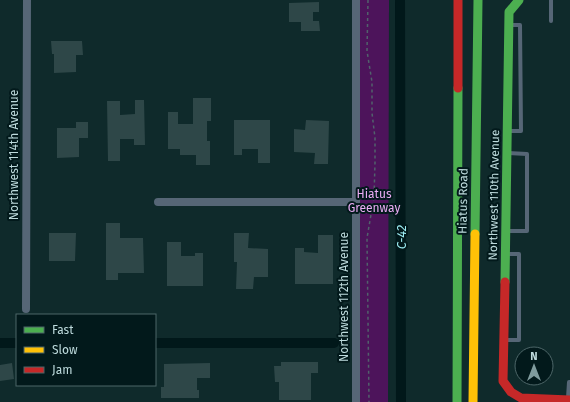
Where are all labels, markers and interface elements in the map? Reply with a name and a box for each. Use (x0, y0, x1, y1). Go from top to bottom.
street label: Northwest 114th Avenue (7, 90, 21, 220)
street label: Northwest 110th Avenue (486, 130, 502, 260)
street label: Hiatus Road (455, 168, 471, 234)
park label: Hiatus Greenway (348, 187, 400, 215)
water label: C-42 (394, 225, 409, 249)
street label: Northwest 112th Avenue (337, 232, 351, 362)
legend (16, 314, 156, 386)
text: Fast (52, 323, 74, 337)
text: Slow (52, 343, 78, 357)
north arrow (514, 346, 554, 386)
text: N (530, 350, 538, 363)
text: Jam (52, 363, 72, 377)

